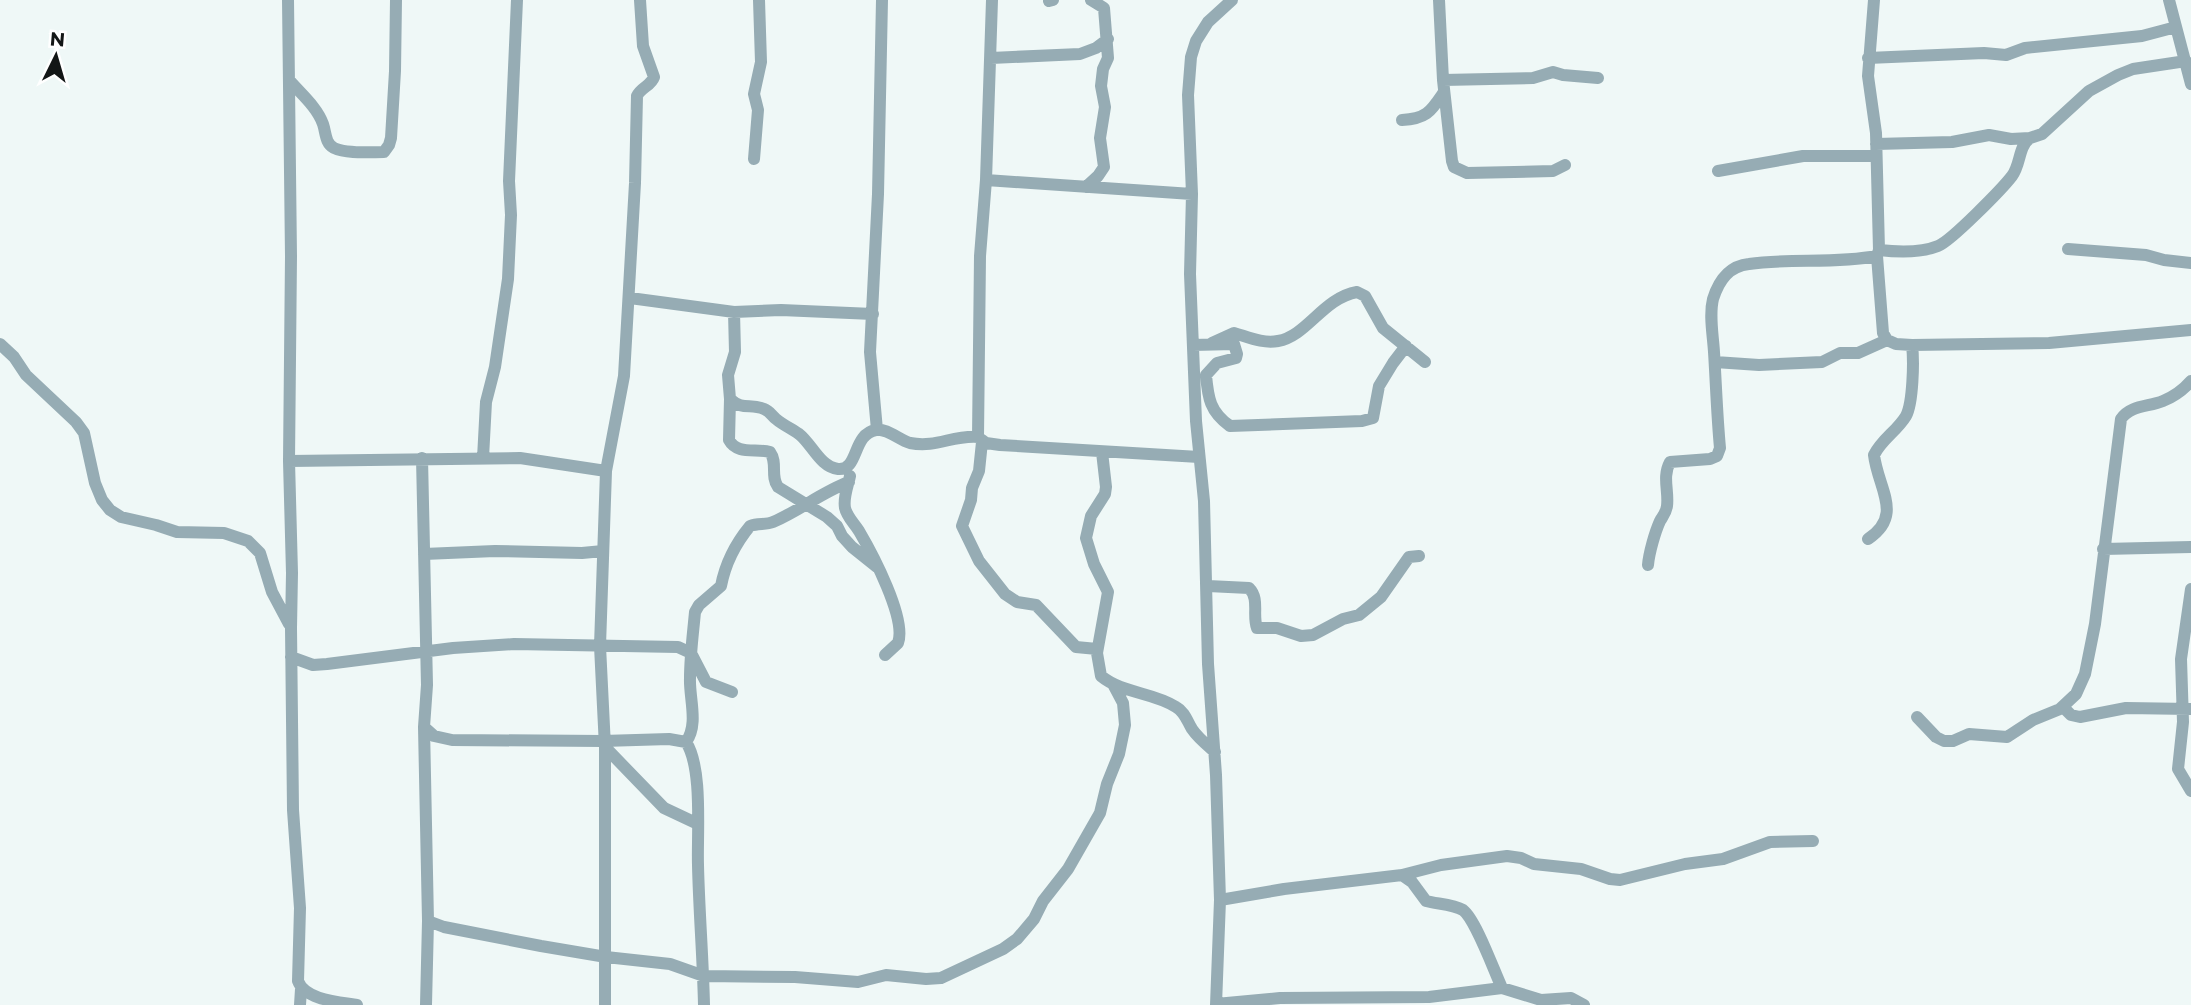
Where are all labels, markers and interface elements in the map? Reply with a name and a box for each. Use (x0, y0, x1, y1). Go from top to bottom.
north arrow (21, 21, 91, 91)
text: N (49, 27, 66, 52)

